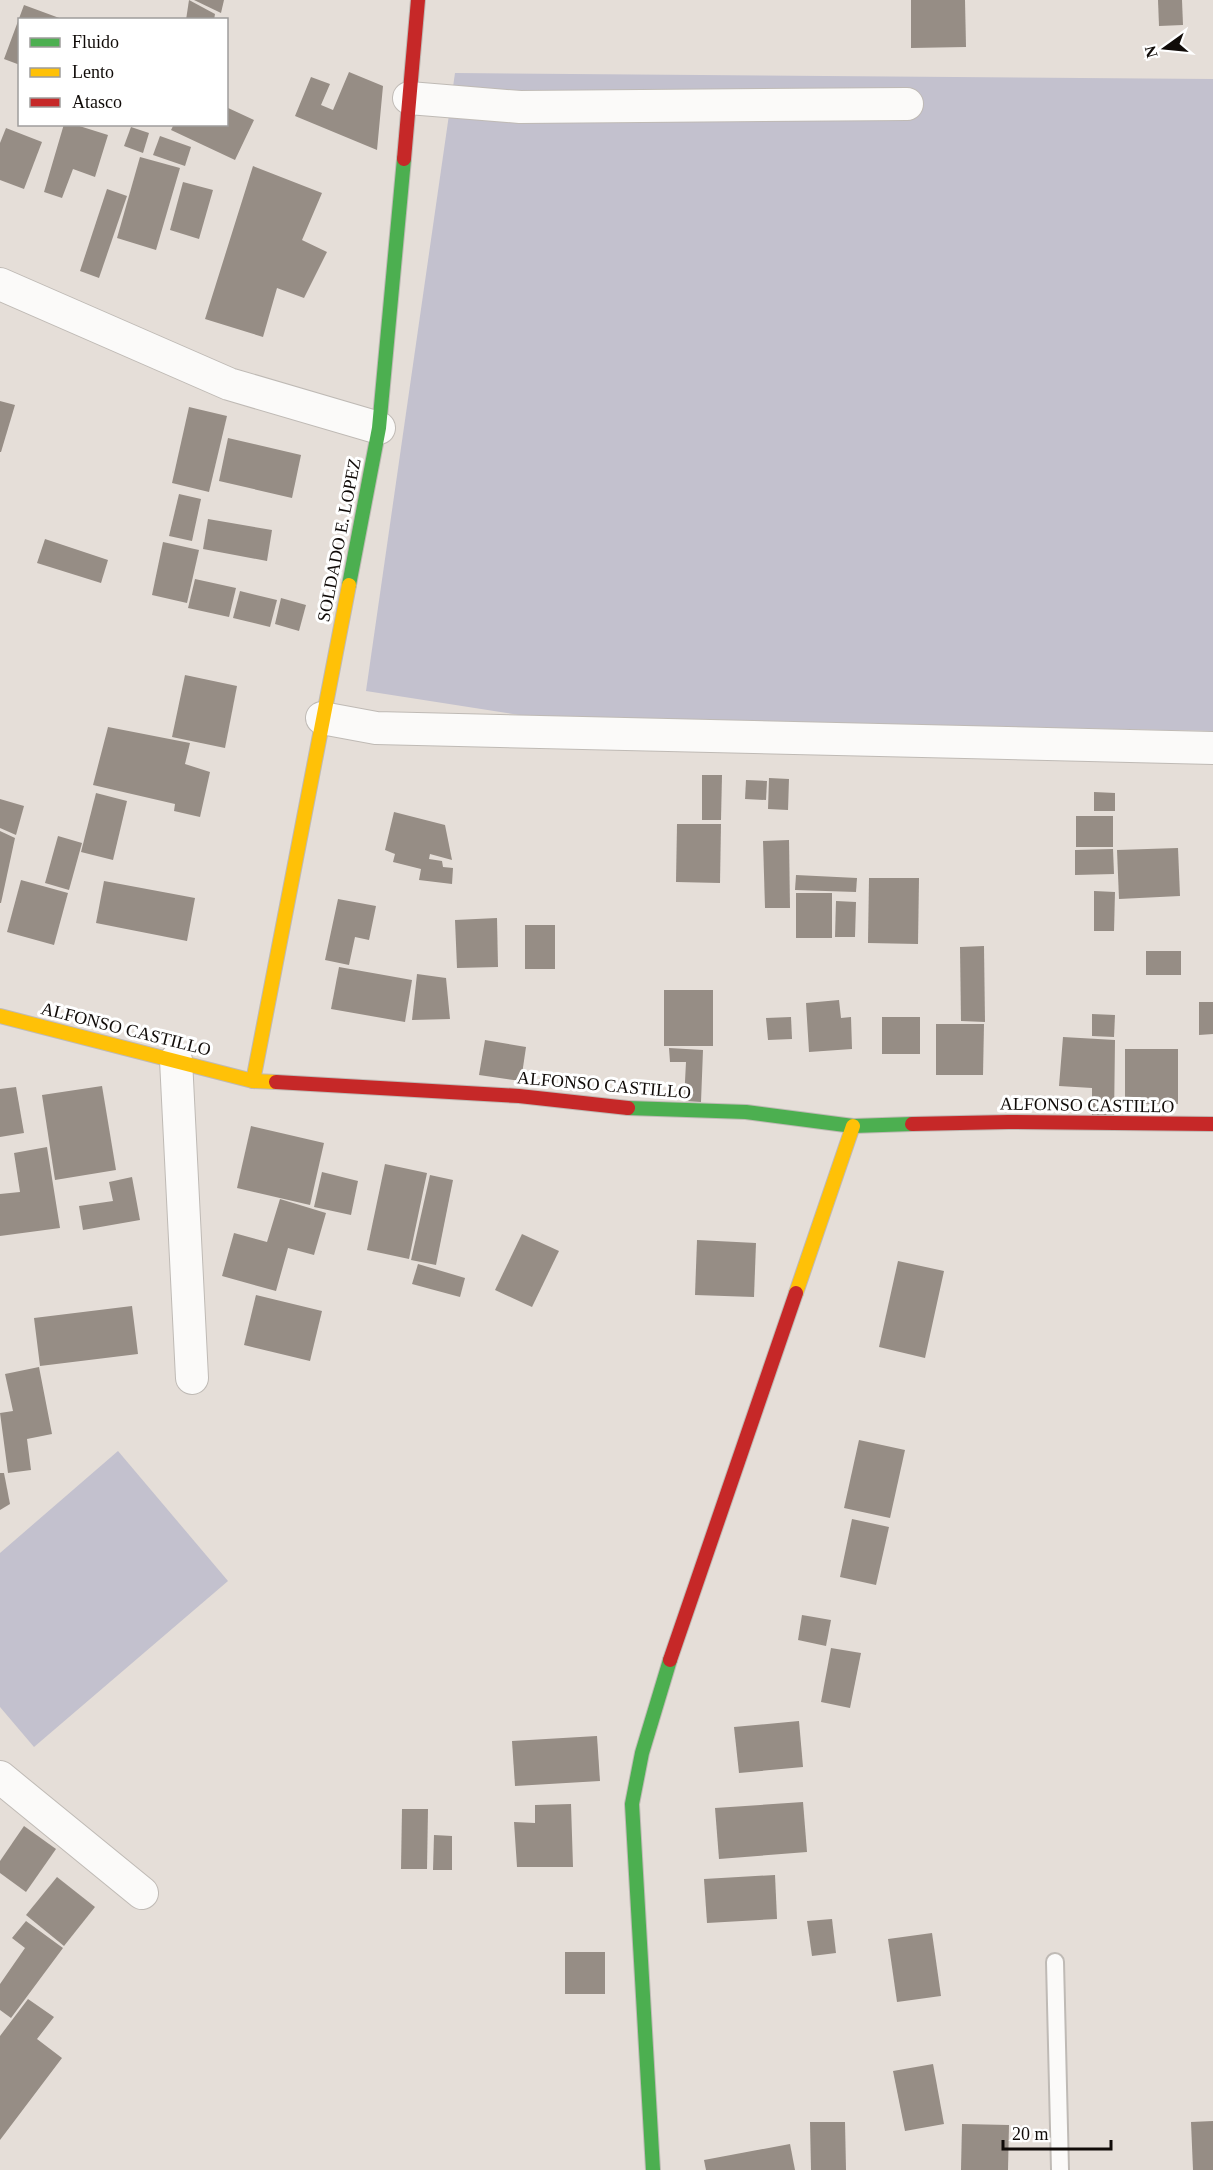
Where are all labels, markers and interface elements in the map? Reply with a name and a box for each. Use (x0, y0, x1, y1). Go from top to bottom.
legend (18, 18, 228, 126)
north arrow (1135, 18, 1195, 78)
text: Fluido (72, 32, 119, 52)
text: N (1141, 44, 1161, 60)
text: Lento (72, 62, 114, 82)
text: Atasco (72, 92, 122, 112)
street label: SOLDADO E. LOPEZ (313, 456, 365, 624)
street label: ALFONSO CASTILLO (39, 998, 213, 1060)
street label: ALFONSO CASTILLO (516, 1067, 692, 1103)
street label: ALFONSO CASTILLO (1000, 1093, 1174, 1117)
scale bar (1003, 2113, 1111, 2151)
text: 20 m (1012, 2124, 1049, 2144)

